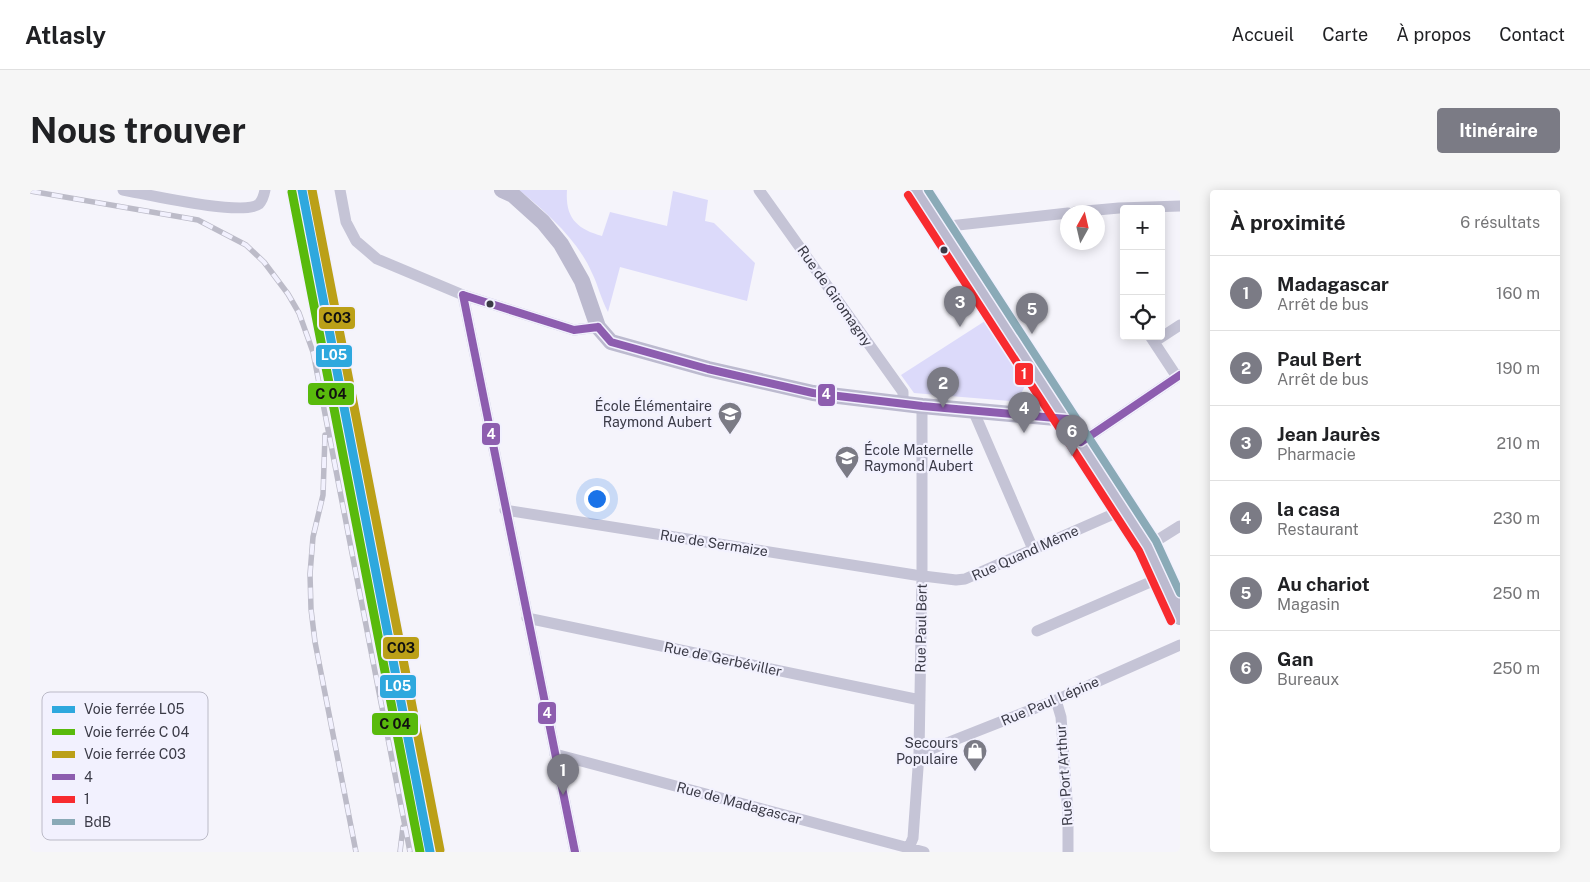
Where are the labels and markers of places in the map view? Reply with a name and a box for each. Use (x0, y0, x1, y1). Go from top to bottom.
unlabelled marker (939, 245, 949, 255)
pin: 3 (944, 286, 976, 327)
pin: 5 (1016, 293, 1048, 334)
unlabelled marker (485, 299, 495, 309)
pin: 2 (927, 367, 959, 408)
pin: 4 (1008, 392, 1040, 433)
place label: École Élémentaire Raymond Aubert (595, 397, 712, 430)
school or university icon: École Élémentaire Raymond Aubert (717, 401, 743, 435)
pin: 6 (1056, 415, 1088, 456)
place label: École Maternelle Raymond Aubert (864, 441, 974, 474)
school or university icon: École Maternelle Raymond Aubert (834, 445, 860, 479)
place label: Secours Populaire (896, 735, 958, 767)
shop icon: Secours Populaire (962, 738, 988, 772)
pin: 1 (547, 754, 579, 795)

